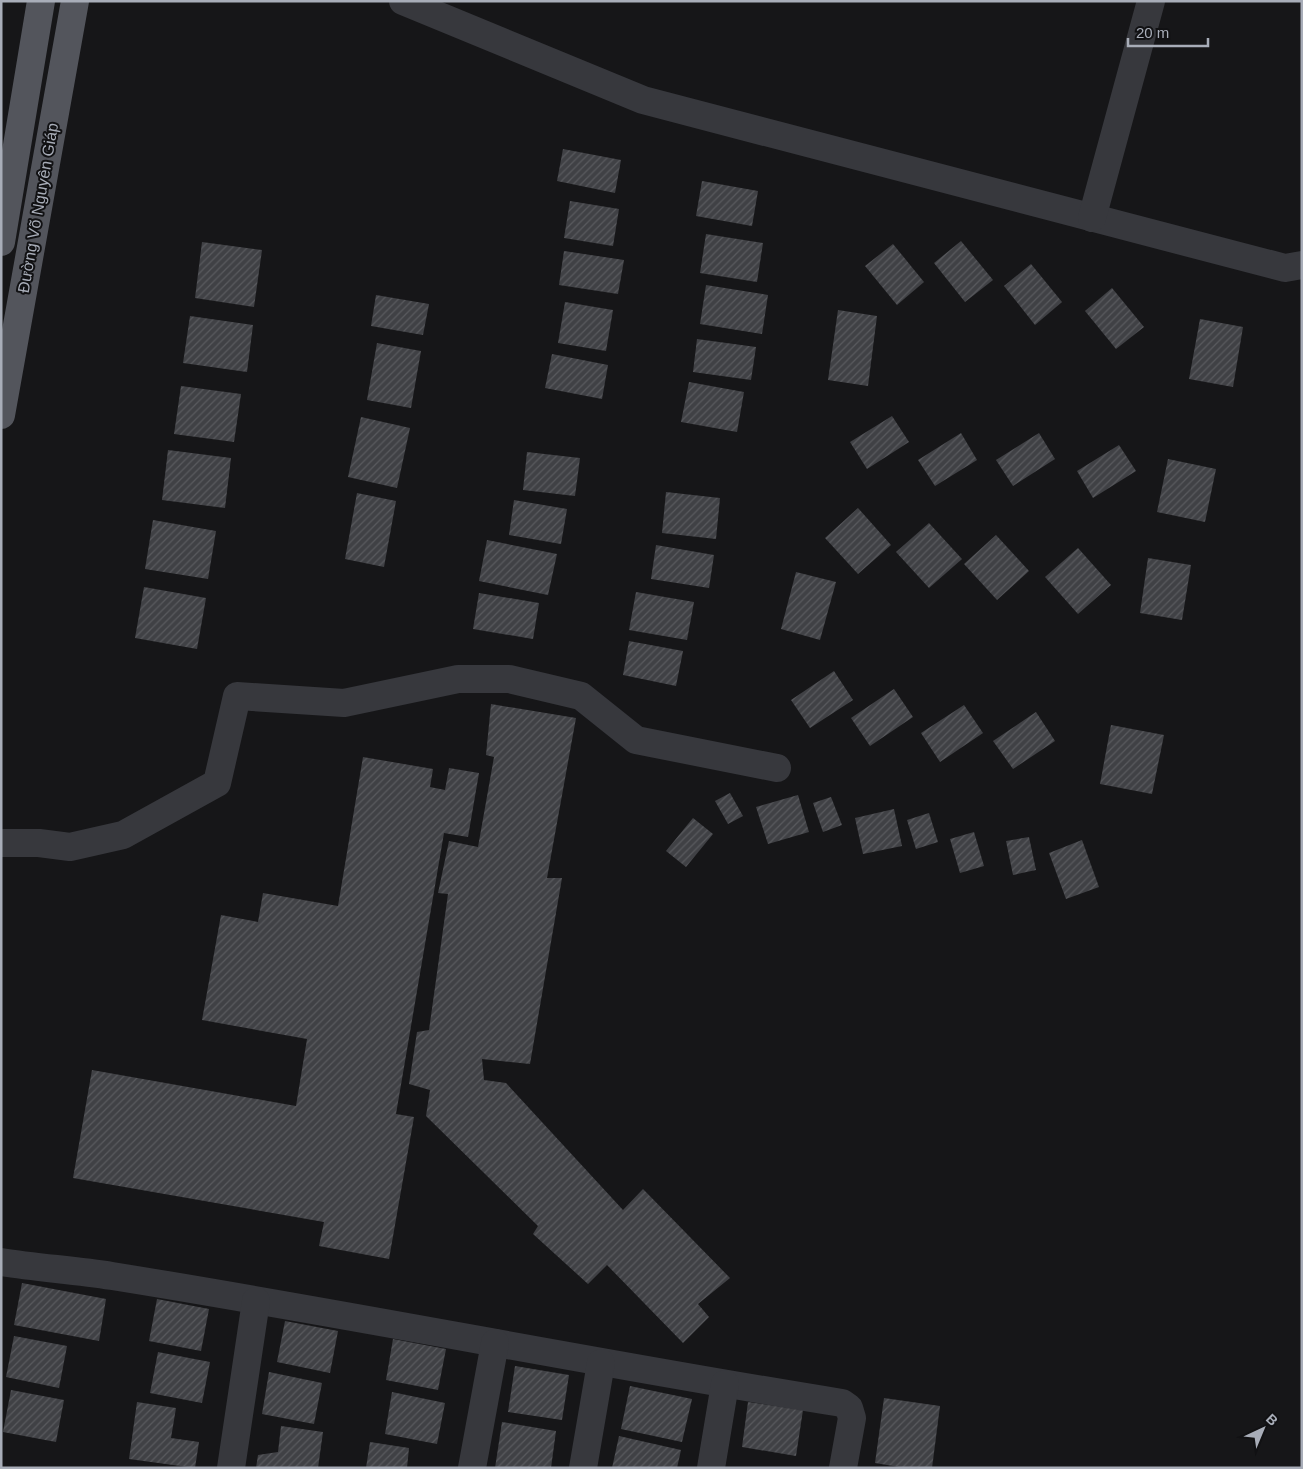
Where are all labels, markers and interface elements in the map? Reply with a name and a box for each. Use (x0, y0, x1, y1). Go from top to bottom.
scale bar (1128, 15, 1208, 47)
text: 20 m (1136, 24, 1169, 41)
street label: Đường Võ Nguyên Giáp (15, 122, 61, 294)
north arrow (1238, 1404, 1288, 1454)
text: B (1263, 1410, 1281, 1429)

